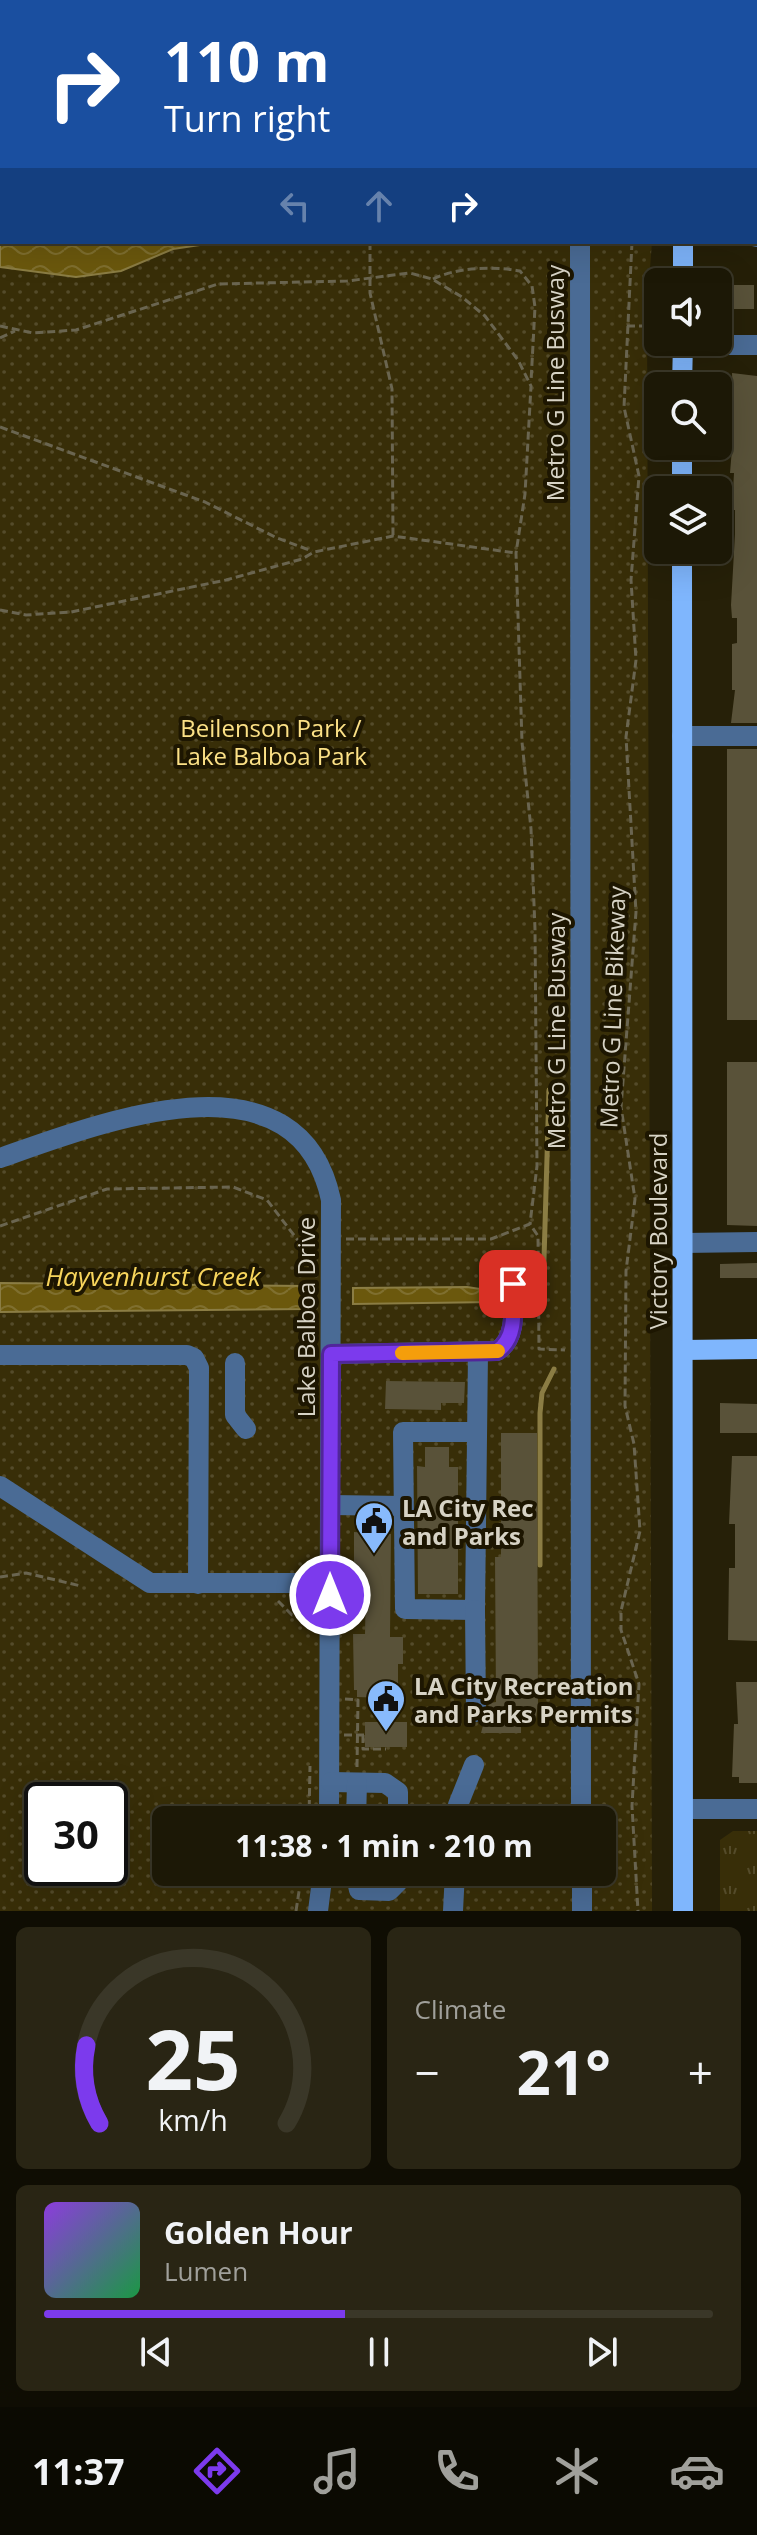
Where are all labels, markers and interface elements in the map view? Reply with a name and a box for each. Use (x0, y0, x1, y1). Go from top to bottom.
text: 110 m (164, 22, 330, 98)
icon: right (32, 32, 136, 136)
text: Turn right (164, 94, 330, 143)
icon: left (273, 184, 317, 228)
icon: ahead (357, 184, 401, 228)
icon: right (441, 184, 485, 228)
street label: Metro G Line Busway (538, 264, 571, 501)
map controls (644, 268, 732, 564)
button: sound (644, 268, 732, 356)
button: search (644, 372, 732, 460)
button: layers (644, 476, 732, 564)
park label: Beilenson Park / Lake Balboa Park (175, 711, 367, 772)
street label: Metro G Line Bikeway (591, 884, 633, 1129)
street label: Metro G Line Busway (539, 912, 572, 1149)
street label: Victory Boulevard (641, 1133, 674, 1329)
street label: Lake Balboa Drive (289, 1217, 322, 1417)
pin (479, 1250, 547, 1318)
water label: Hayvenhurst Creek (45, 1258, 262, 1294)
icon: arrive (491, 1262, 535, 1306)
place label: LA City Rec and Parks (402, 1491, 534, 1552)
public building icon: LA City Rec and Parks (353, 1500, 395, 1555)
position arrow (288, 1553, 372, 1637)
place label: LA City Recreation and Parks Permits (414, 1669, 634, 1730)
public building icon: LA City Recreation and Parks Permits (365, 1678, 407, 1733)
speed limit sign: 30 (24, 1782, 128, 1886)
text: 11:38 · 1 min · 210 m (235, 1825, 533, 1866)
text: Climate (415, 1991, 506, 2027)
text: 25 (146, 2001, 241, 2114)
text: 21° (517, 2031, 611, 2113)
text: − (415, 2042, 440, 2102)
text: + (688, 2042, 713, 2102)
text: km/h (159, 2100, 228, 2139)
text: Golden Hour (164, 2212, 353, 2253)
text: Lumen (164, 2253, 248, 2289)
icon: previous (134, 2330, 178, 2374)
icon: pause (357, 2330, 401, 2374)
icon: next (580, 2330, 624, 2374)
icon: directions (189, 2443, 245, 2499)
icon: music (309, 2443, 365, 2499)
icon: phone (429, 2443, 485, 2499)
icon: climate (549, 2443, 605, 2499)
icon: car (669, 2443, 725, 2499)
text: 11:37 (32, 2447, 125, 2496)

